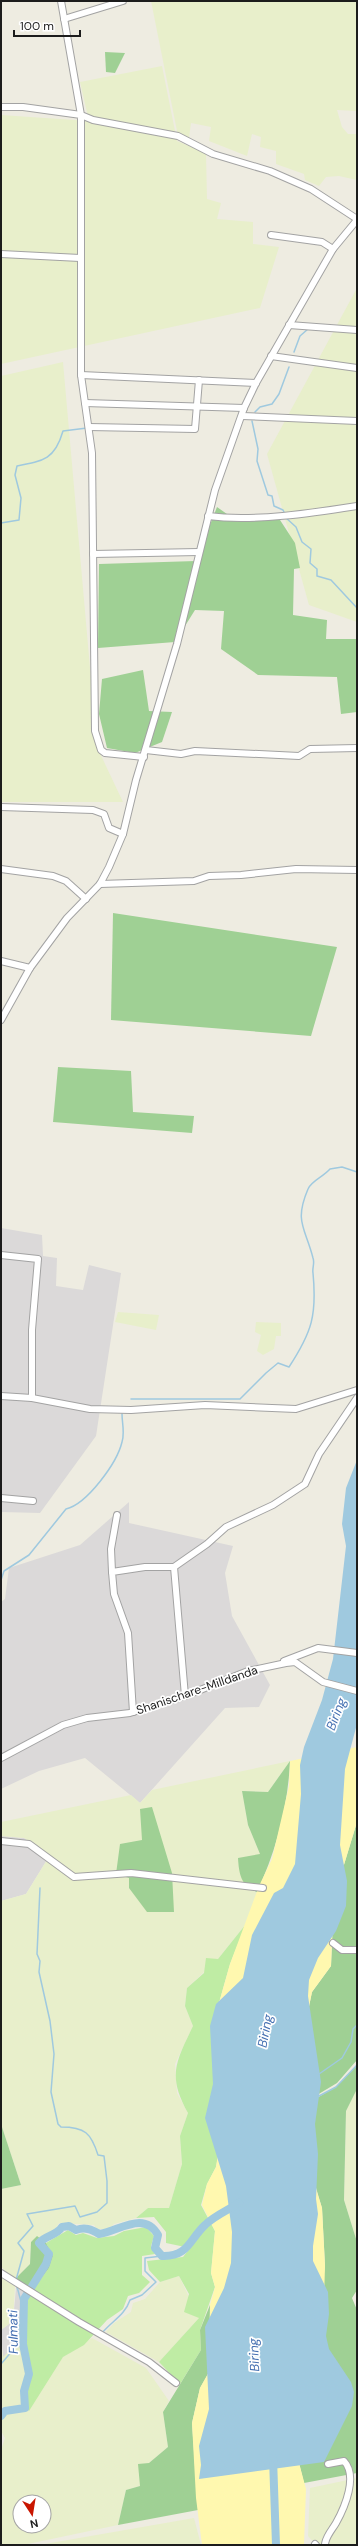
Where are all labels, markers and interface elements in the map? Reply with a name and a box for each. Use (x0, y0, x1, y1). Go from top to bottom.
scale bar (14, 12, 80, 38)
text: 100 m (20, 18, 54, 34)
street label: Shanischare-Milldanda (134, 1662, 260, 1718)
water label: Biring (322, 1695, 350, 1733)
water label: Biring (253, 2012, 277, 2049)
water label: Fulmati (4, 2309, 22, 2354)
water label: Biring (245, 2337, 263, 2372)
north arrow (12, 2494, 52, 2534)
text: N (29, 2516, 39, 2531)

